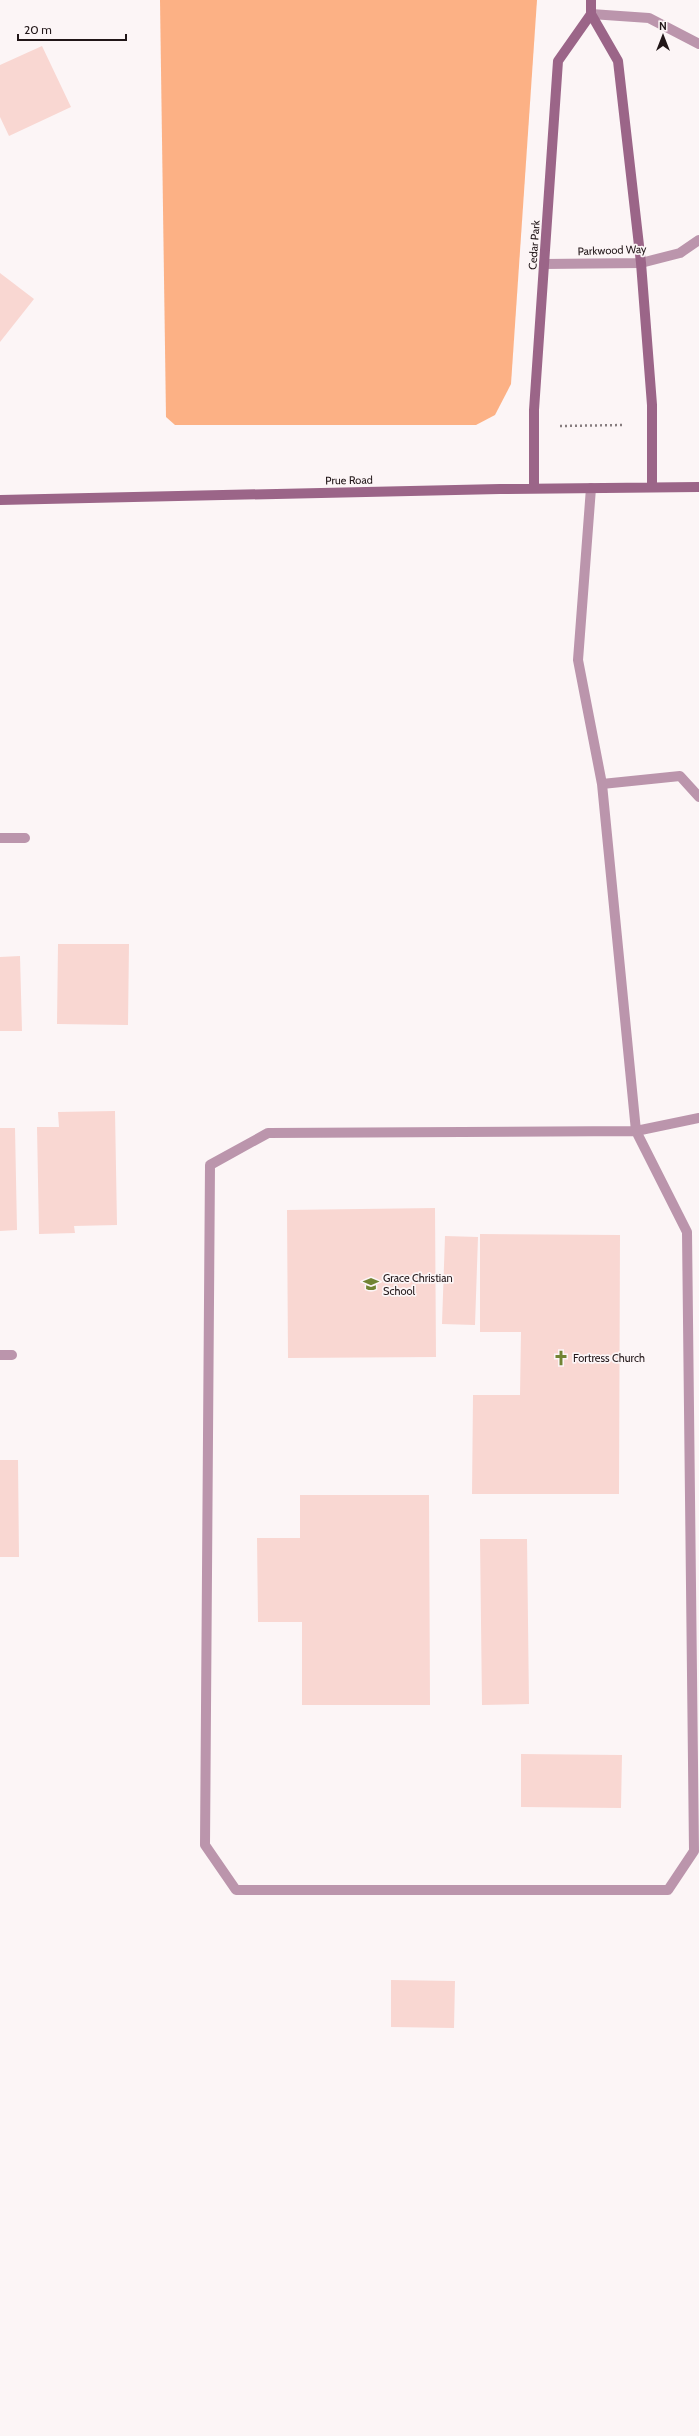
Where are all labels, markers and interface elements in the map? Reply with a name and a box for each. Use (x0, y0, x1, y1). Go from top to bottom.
scale bar (18, 16, 126, 42)
north arrow (643, 16, 683, 56)
text: N (659, 19, 667, 33)
text: 20 m (24, 22, 52, 37)
street label: Cedar Park (525, 220, 543, 270)
street label: Parkwood Way (577, 242, 647, 258)
street label: Prue Road (325, 473, 373, 487)
place label: Grace Christian School (383, 1271, 453, 1298)
school or university icon: Grace Christian School (362, 1275, 380, 1293)
church icon: Fortress Church (552, 1349, 570, 1367)
place label: Fortress Church (573, 1351, 645, 1365)

